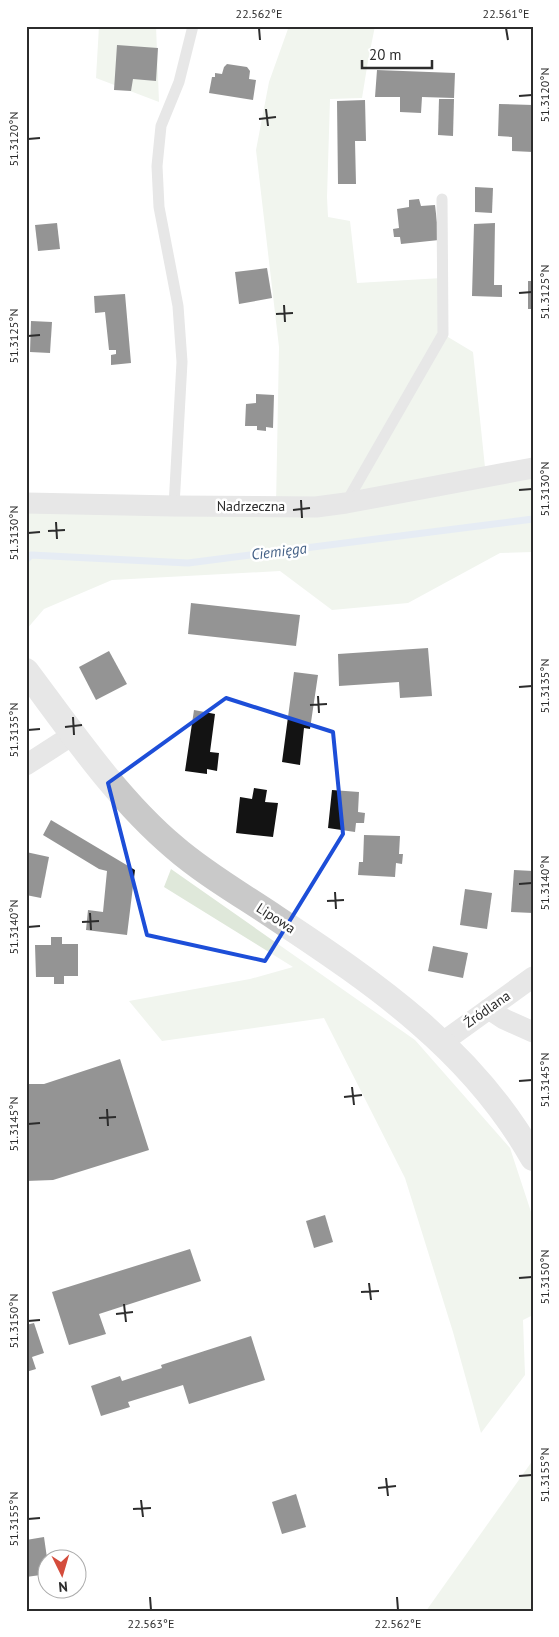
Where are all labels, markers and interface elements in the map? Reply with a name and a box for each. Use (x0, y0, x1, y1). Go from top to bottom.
text: 22.562°E (236, 6, 282, 21)
text: 22.561°E (483, 6, 529, 21)
scale bar (362, 38, 432, 70)
text: 20 m (369, 45, 402, 64)
text: 51.3120°N (537, 68, 552, 122)
text: 51.3120°N (6, 112, 21, 166)
text: 51.3125°N (537, 265, 552, 319)
text: 51.3125°N (6, 309, 21, 363)
text: 51.3130°N (537, 462, 552, 516)
street label: Nadrzeczna (217, 497, 285, 515)
text: 51.3130°N (6, 506, 21, 560)
water label: Ciemięga (250, 538, 309, 564)
text: 51.3135°N (537, 659, 552, 713)
text: 51.3135°N (6, 703, 21, 757)
text: 51.3140°N (537, 856, 552, 910)
street label: Lipowa (253, 899, 299, 937)
text: 51.3140°N (6, 900, 21, 954)
street label: Źródlana (460, 986, 514, 1032)
text: 51.3145°N (537, 1053, 552, 1107)
text: 51.3145°N (6, 1097, 21, 1151)
text: 51.3150°N (537, 1250, 552, 1304)
text: 51.3150°N (6, 1294, 21, 1348)
text: 51.3155°N (537, 1448, 552, 1502)
text: 51.3155°N (6, 1492, 21, 1546)
north arrow (38, 1550, 88, 1600)
text: N (58, 1578, 69, 1596)
text: 22.563°E (128, 1616, 174, 1631)
text: 22.562°E (375, 1616, 421, 1631)

